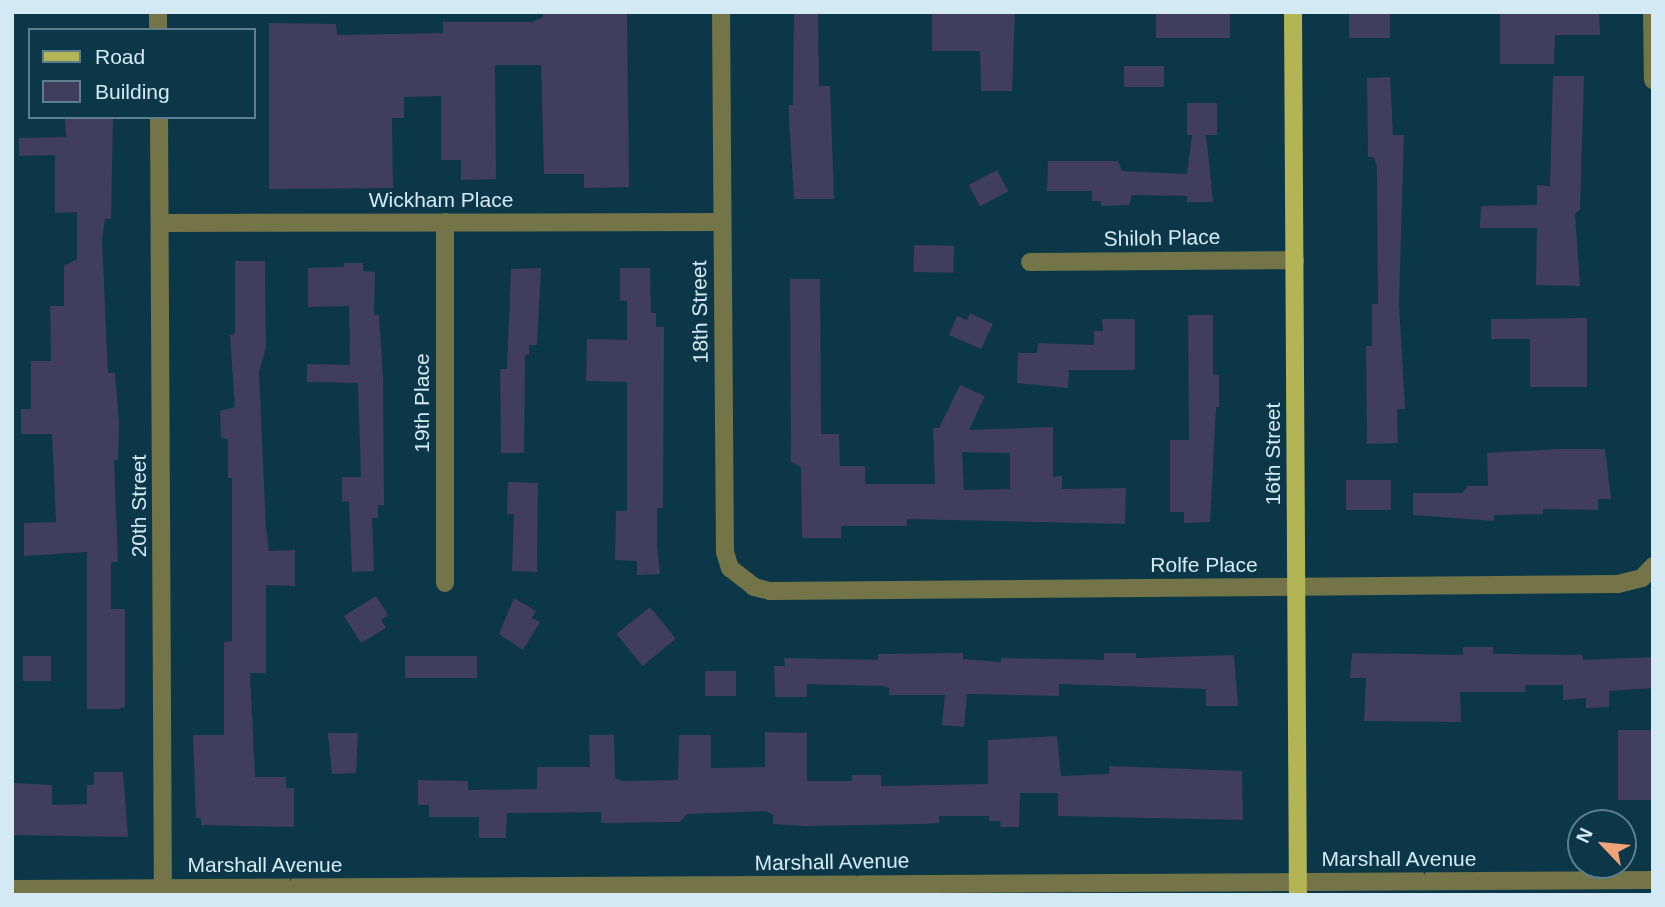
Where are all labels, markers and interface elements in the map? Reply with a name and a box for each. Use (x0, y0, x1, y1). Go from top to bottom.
legend (28, 28, 256, 119)
text: Road (95, 45, 145, 68)
text: Building (95, 80, 170, 103)
street label: Wickham Place (369, 187, 513, 213)
street label: Shiloh Place (1103, 224, 1221, 252)
street label: 18th Street (687, 260, 713, 364)
street label: 19th Place (409, 353, 435, 453)
street label: 16th Street (1260, 403, 1286, 505)
street label: 20th Street (126, 455, 152, 557)
street label: Rolfe Place (1150, 552, 1258, 578)
north arrow (1567, 809, 1637, 879)
text: N (1572, 825, 1597, 846)
street label: Marshall Avenue (1321, 846, 1477, 872)
street label: Marshall Avenue (754, 848, 910, 876)
street label: Marshall Avenue (187, 852, 343, 878)

